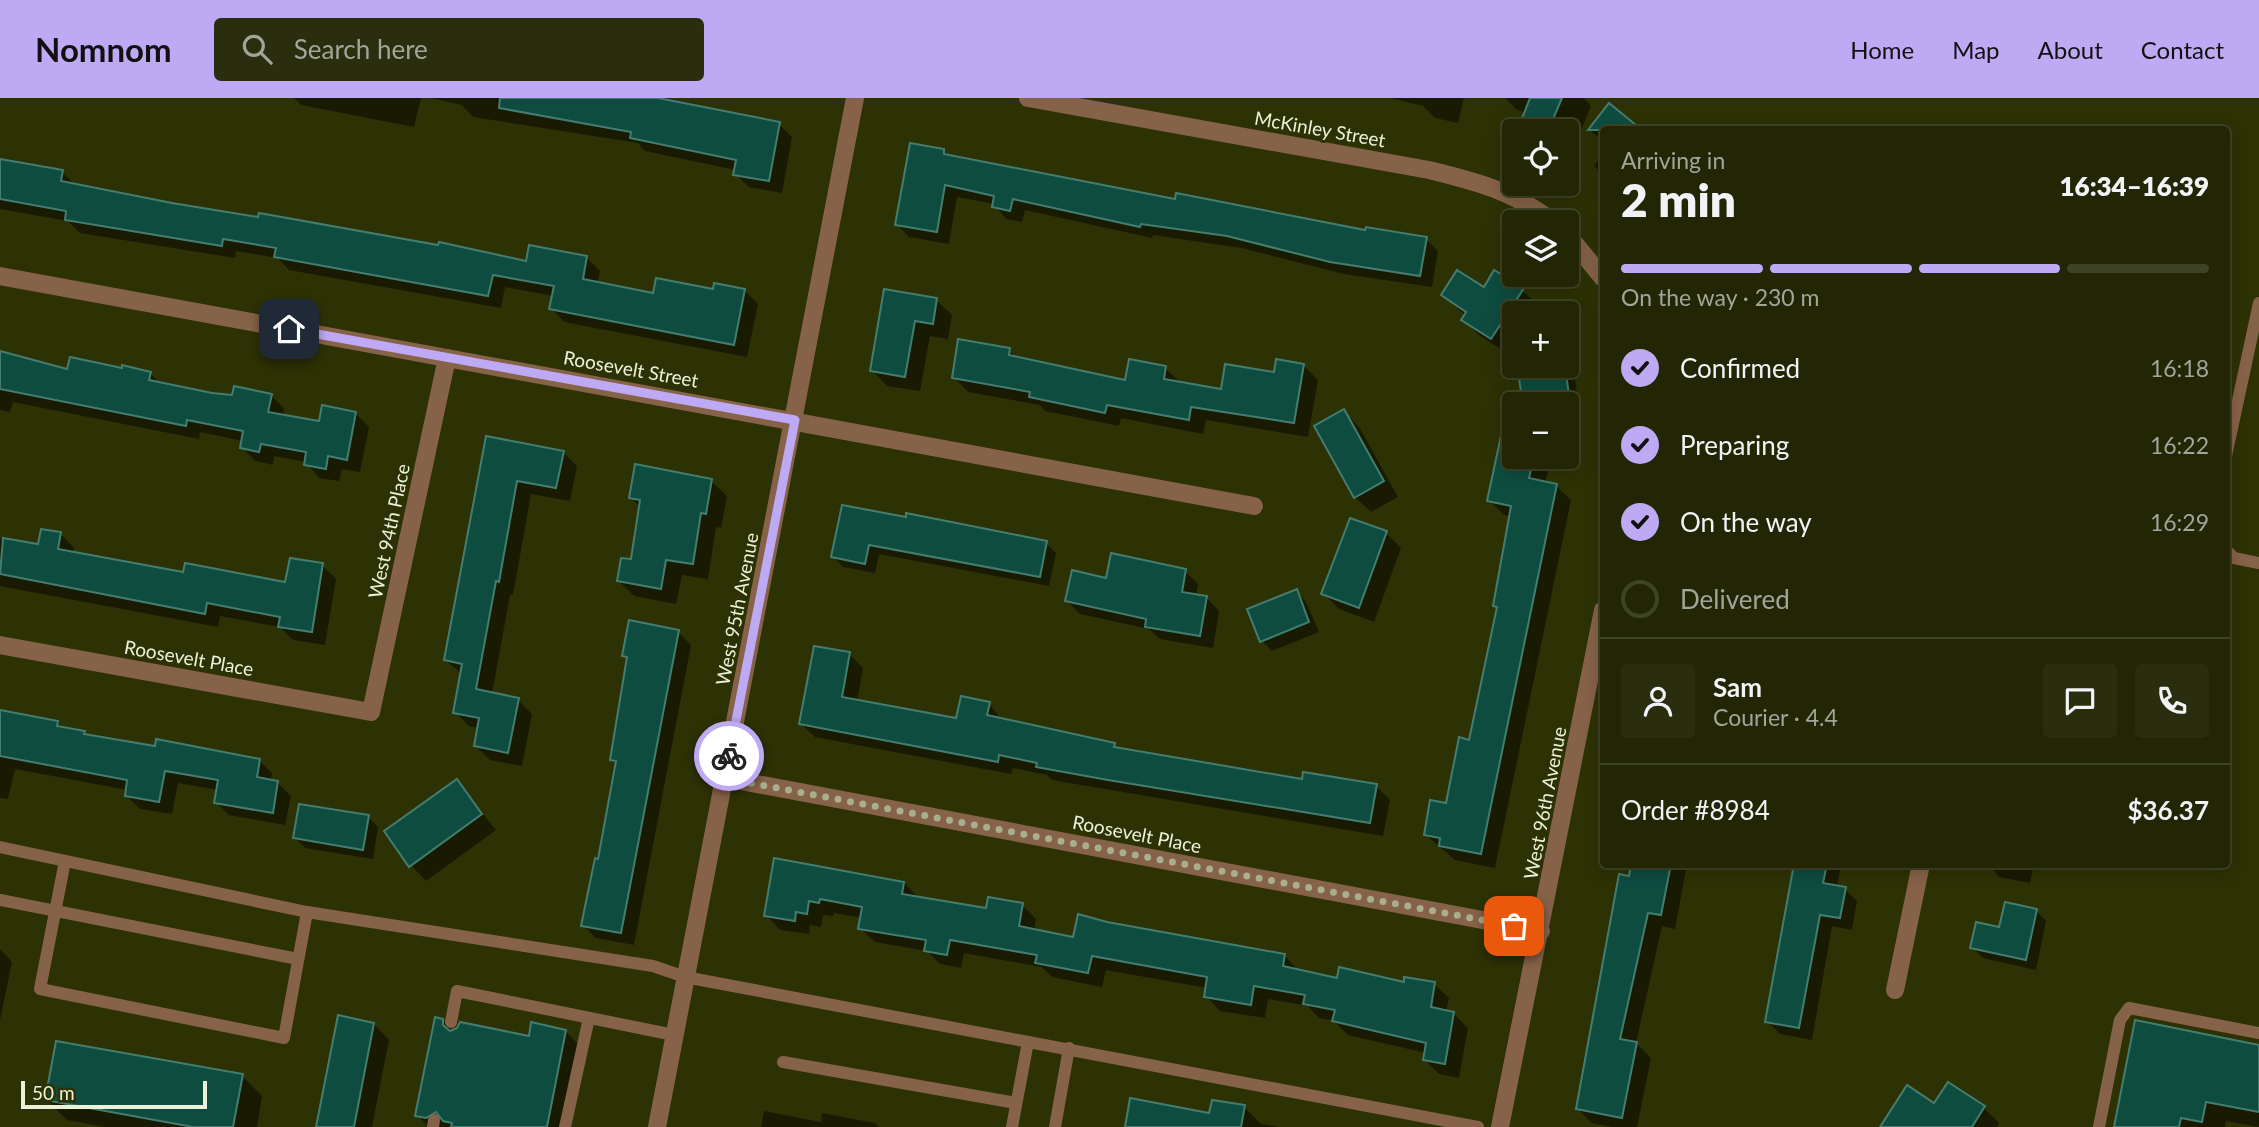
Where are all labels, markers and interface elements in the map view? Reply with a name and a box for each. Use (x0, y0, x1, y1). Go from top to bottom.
search box (214, 18, 704, 81)
text: Nomnom (35, 29, 172, 69)
icon: search (238, 30, 276, 68)
text: Search here (294, 33, 428, 65)
text: Home (1850, 35, 1914, 64)
text: Map (1952, 35, 2000, 64)
text: About (2038, 35, 2103, 64)
text: Contact (2141, 35, 2224, 64)
street label: McKinley Street (1253, 106, 1388, 151)
map controls (1502, 119, 1579, 469)
button: locate (1502, 119, 1579, 196)
text: Arriving in (1621, 146, 1725, 174)
text: 16:34–16:39 (2059, 170, 2209, 202)
text: 2 min (1621, 172, 1736, 227)
button: layers (1502, 210, 1579, 287)
text: On the way · 230 m (1621, 283, 1820, 311)
pin (259, 299, 319, 359)
button: + (1502, 301, 1579, 378)
icon: home (270, 310, 308, 348)
street label: Roosevelt Street (562, 345, 701, 392)
icon: check (1621, 349, 1659, 387)
text: Confirmed (1680, 352, 1800, 384)
text: 16:18 (2150, 354, 2209, 382)
button: − (1502, 392, 1579, 469)
icon: check (1621, 426, 1659, 464)
text: Preparing (1680, 429, 1789, 461)
text: 16:22 (2150, 431, 2209, 459)
street label: West 94th Place (363, 461, 414, 600)
icon: check (1621, 503, 1659, 541)
text: On the way (1680, 506, 1812, 538)
text: 16:29 (2150, 508, 2209, 536)
street label: West 95th Avenue (710, 531, 763, 687)
text: Delivered (1680, 583, 1790, 615)
street label: Roosevelt Place (123, 635, 256, 680)
button: person (1621, 664, 1695, 738)
button: chat (2043, 664, 2117, 738)
button: phone (2135, 664, 2209, 738)
text: Sam (1713, 671, 1762, 703)
text: Courier · 4.4 (1713, 703, 1838, 731)
courier (694, 721, 764, 791)
street label: West 96th Avenue (1518, 725, 1571, 881)
icon: bike (710, 737, 748, 775)
text: Order #8984 (1621, 794, 1770, 826)
text: $36.37 (2127, 794, 2209, 826)
street label: Roosevelt Place (1071, 810, 1204, 857)
pin (1484, 896, 1544, 956)
icon: bag (1495, 907, 1533, 945)
scale bar (21, 1078, 206, 1110)
text: 50 m (32, 1081, 75, 1104)

